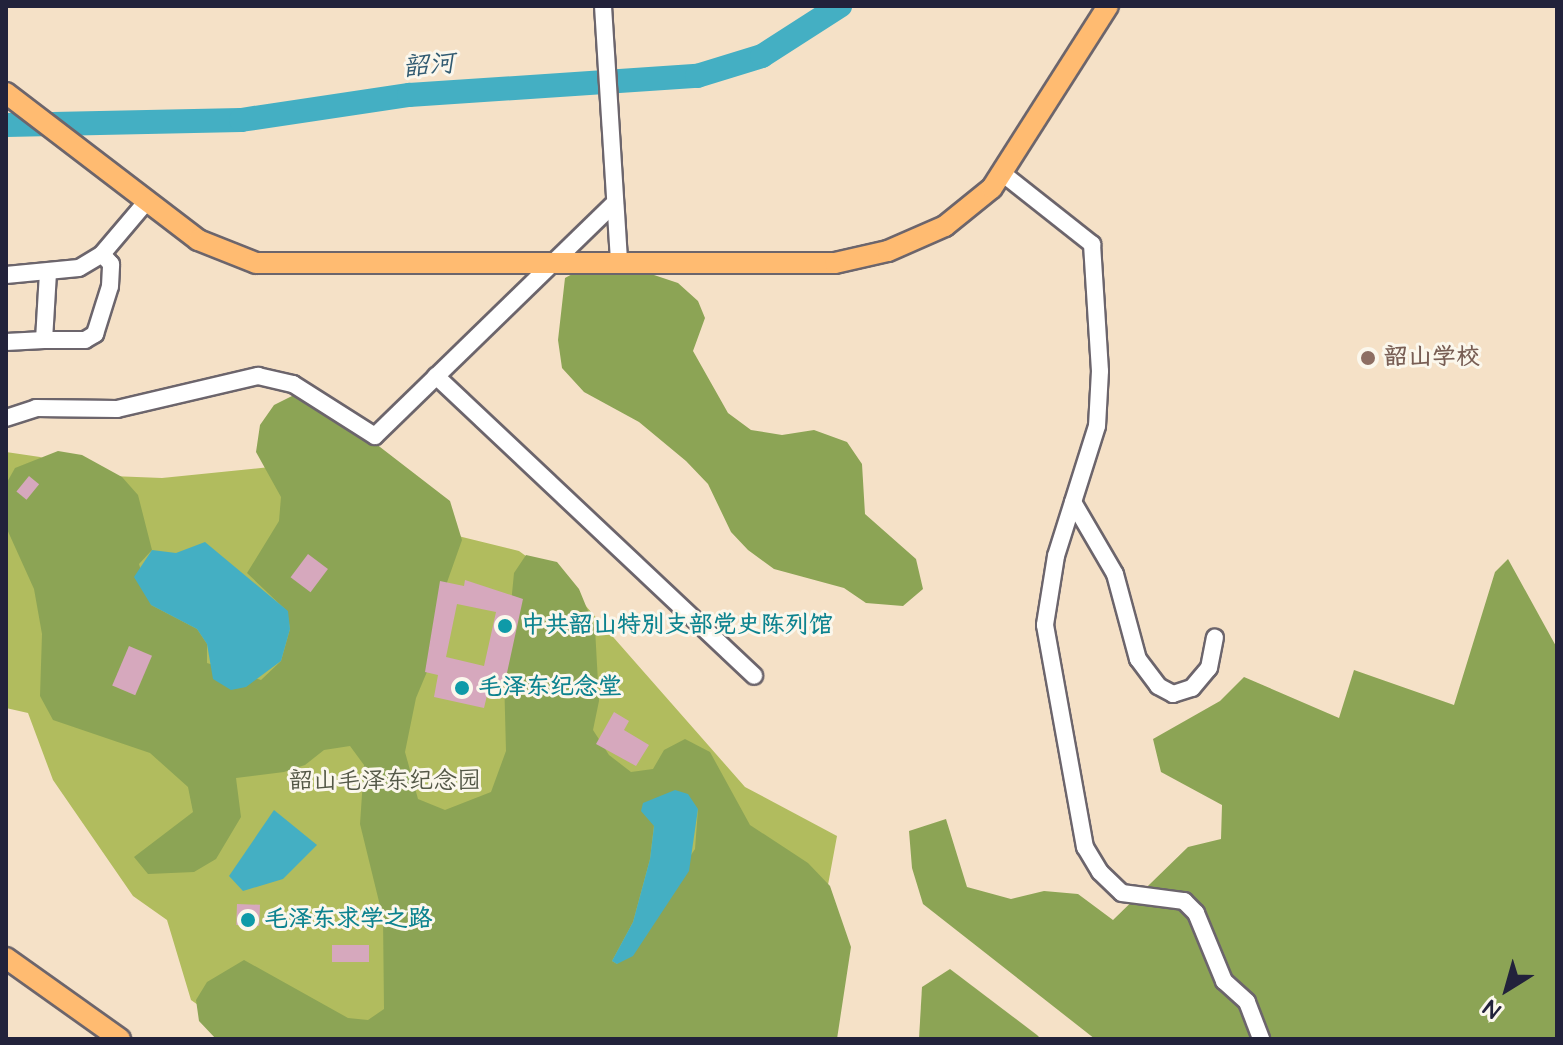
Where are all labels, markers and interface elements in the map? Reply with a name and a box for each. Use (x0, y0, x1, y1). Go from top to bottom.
water label: 韶河 (402, 48, 456, 84)
place label: 韶山学校 (1384, 344, 1480, 372)
marker: 韶山学校 (1359, 349, 1377, 367)
place label: 中共韶山特别支部党史陈列馆 (521, 612, 833, 640)
marker: 中共韶山特别支部党史陈列馆 (496, 617, 514, 635)
place label: 毛泽东纪念堂 (478, 674, 622, 702)
marker: 毛泽东纪念堂 (453, 679, 471, 697)
park label: 韶山毛泽东纪念园 (289, 768, 481, 796)
place label: 毛泽东求学之路 (264, 906, 432, 934)
marker: 毛泽东求学之路 (239, 911, 257, 929)
north arrow (1467, 949, 1547, 1029)
text: N (1477, 992, 1507, 1025)

